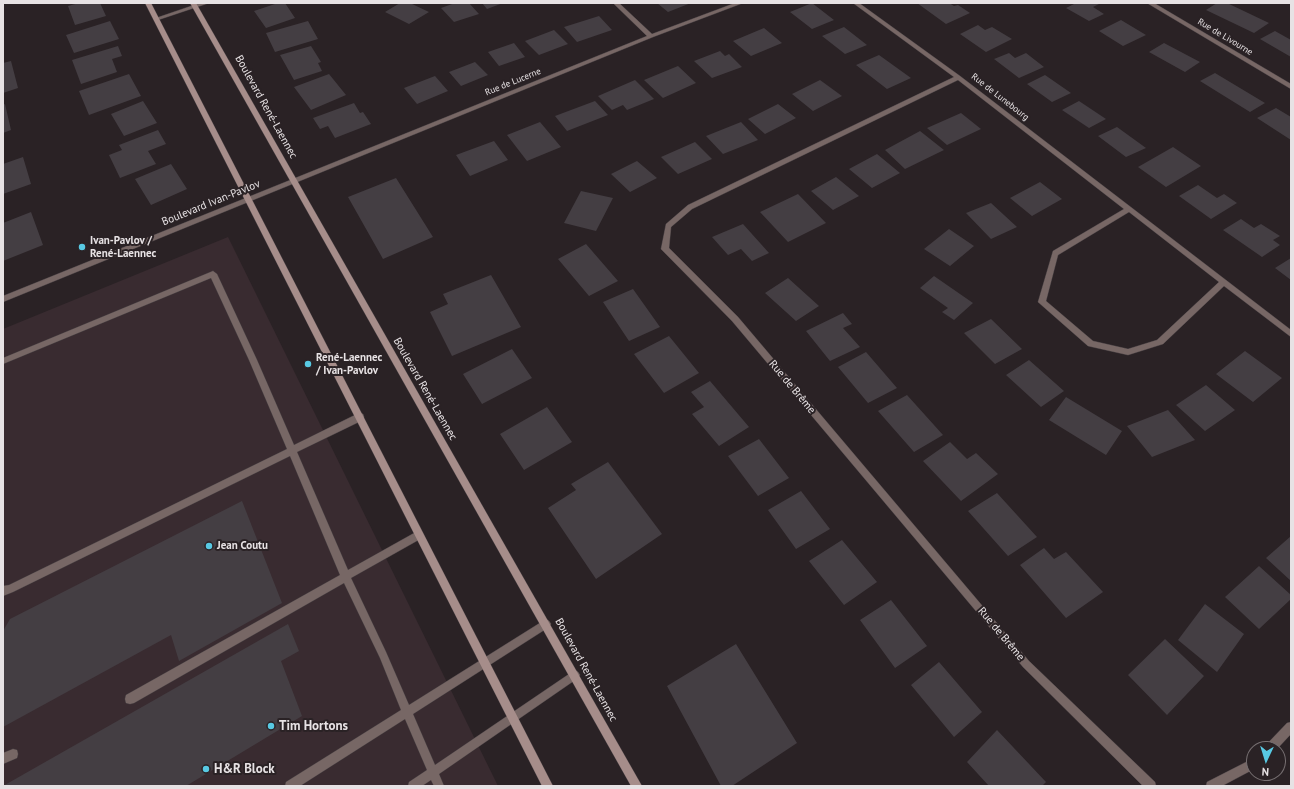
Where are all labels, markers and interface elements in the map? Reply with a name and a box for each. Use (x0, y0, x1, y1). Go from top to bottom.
street label: Rue de Livourne (1195, 16, 1255, 58)
street label: Boulevard René-Laennec (232, 53, 300, 161)
street label: Rue de Lucerne (484, 66, 542, 98)
street label: Rue de Lunebourg (969, 71, 1031, 123)
street label: Boulevard Ivan-Pavlov (160, 177, 262, 229)
place label: Ivan-Pavlov / René-Laennec (90, 234, 156, 260)
marker: Ivan-Pavlov / René-Laennec (77, 242, 87, 252)
street label: Boulevard René-Laennec (390, 335, 460, 443)
place label: René-Laennec / Ivan-Pavlov (316, 351, 382, 377)
street label: Rue de Brême (766, 358, 818, 416)
marker: René-Laennec / Ivan-Pavlov (303, 359, 313, 369)
place label: Jean Coutu (217, 539, 268, 553)
marker: Jean Coutu (204, 541, 214, 551)
street label: Rue de Brême (975, 605, 1027, 663)
street label: Boulevard René-Laennec (552, 616, 620, 724)
place label: Tim Hortons (279, 718, 348, 734)
marker: Tim Hortons (266, 721, 276, 731)
north arrow (1246, 741, 1286, 781)
place label: H&R Block (214, 761, 275, 777)
marker: H&R Block (201, 764, 211, 774)
text: N (1261, 765, 1269, 779)

